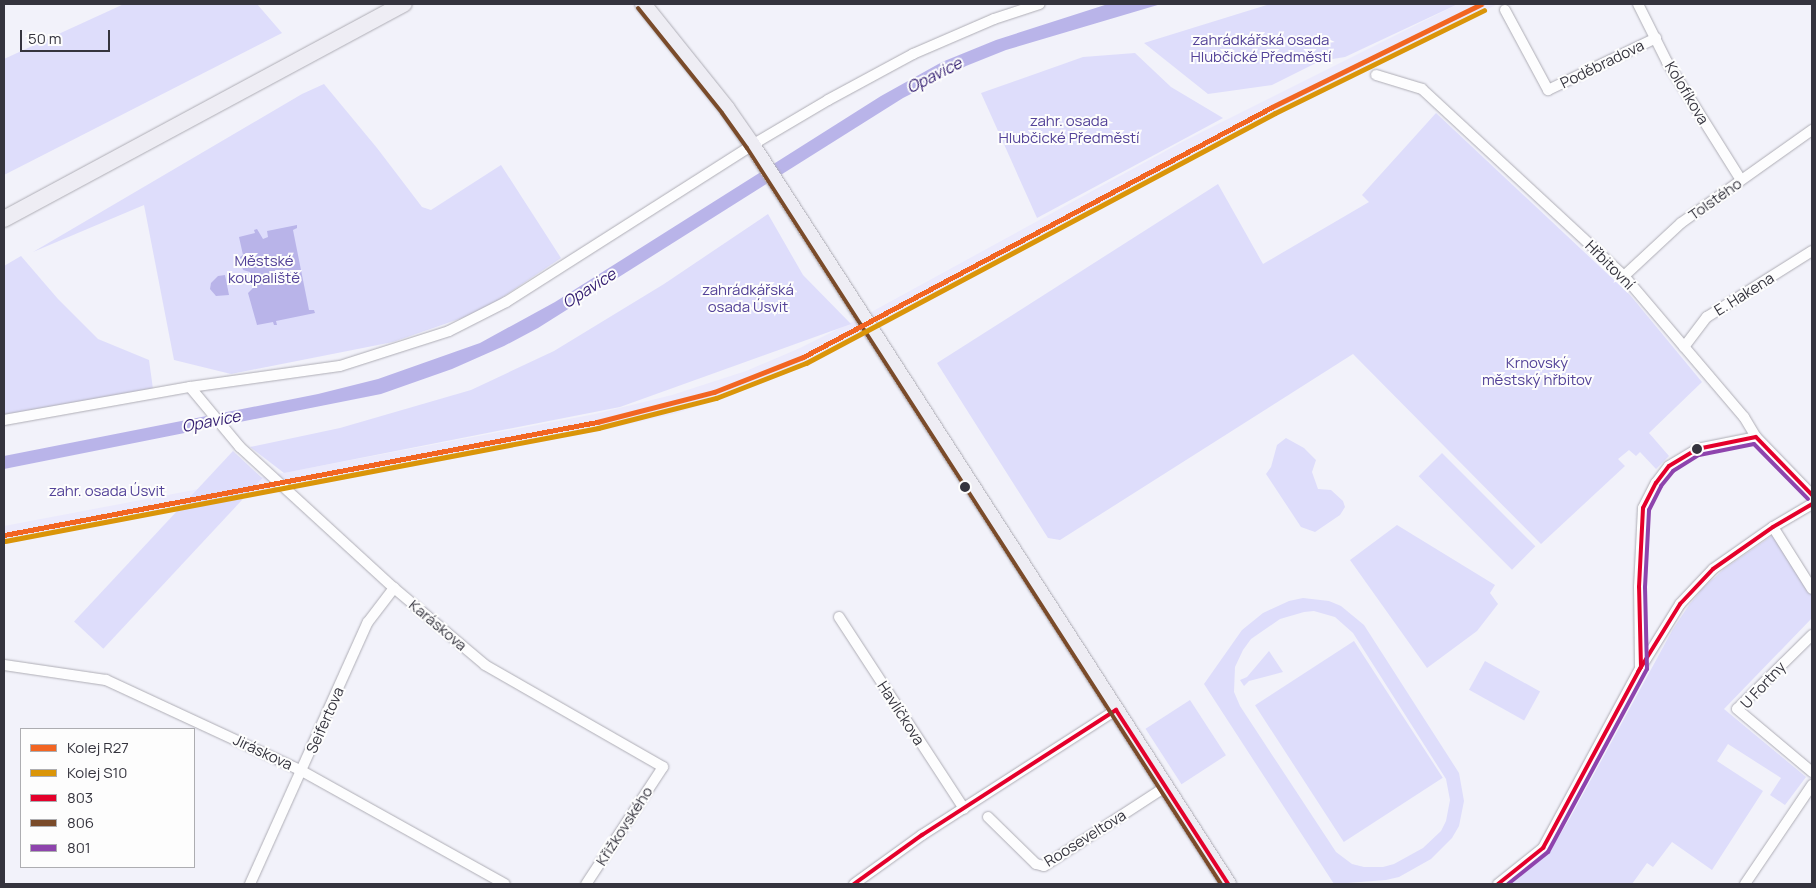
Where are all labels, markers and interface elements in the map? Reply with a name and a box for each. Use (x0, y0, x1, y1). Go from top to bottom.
scale bar (22, 20, 112, 52)
text: 50 m (28, 28, 62, 49)
park label: zahrádkářská osada Hlubčické Předměstí (1190, 30, 1332, 65)
street label: Poděbradova (1557, 36, 1647, 92)
water label: Opavice (903, 53, 965, 97)
street label: Kolofíkova (1661, 58, 1713, 128)
park label: zahr. osada Hlubčické Předměstí (998, 111, 1140, 146)
street label: Tolstého (1685, 174, 1745, 224)
street label: Hřbitovní (1582, 237, 1638, 293)
park label: Městské koupaliště (228, 251, 300, 286)
water label: Opavice (559, 264, 619, 312)
street label: E. Hakena (1711, 269, 1777, 319)
park label: zahrádkářská osada Úsvit (702, 280, 794, 315)
park label: Krnovský městský hřbitov (1482, 353, 1592, 388)
water label: Opavice (180, 406, 242, 436)
unlabelled marker (1692, 444, 1702, 454)
park label: zahr. osada Úsvit (49, 482, 165, 500)
unlabelled marker (960, 482, 970, 492)
street label: Karáskova (405, 596, 471, 654)
street label: U Fortny (1737, 658, 1789, 712)
street label: Havlíčkova (874, 678, 928, 748)
street label: Seifertova (302, 684, 348, 756)
legend (20, 728, 195, 868)
street label: Jiráskova (231, 731, 295, 773)
text: Kolej R27 (67, 737, 129, 758)
text: Kolej S10 (67, 762, 127, 783)
street label: Křižkovského (592, 783, 656, 869)
text: 803 (67, 787, 93, 808)
street label: Rooseveltova (1041, 806, 1129, 870)
text: 806 (67, 812, 94, 833)
text: 801 (67, 837, 91, 858)

